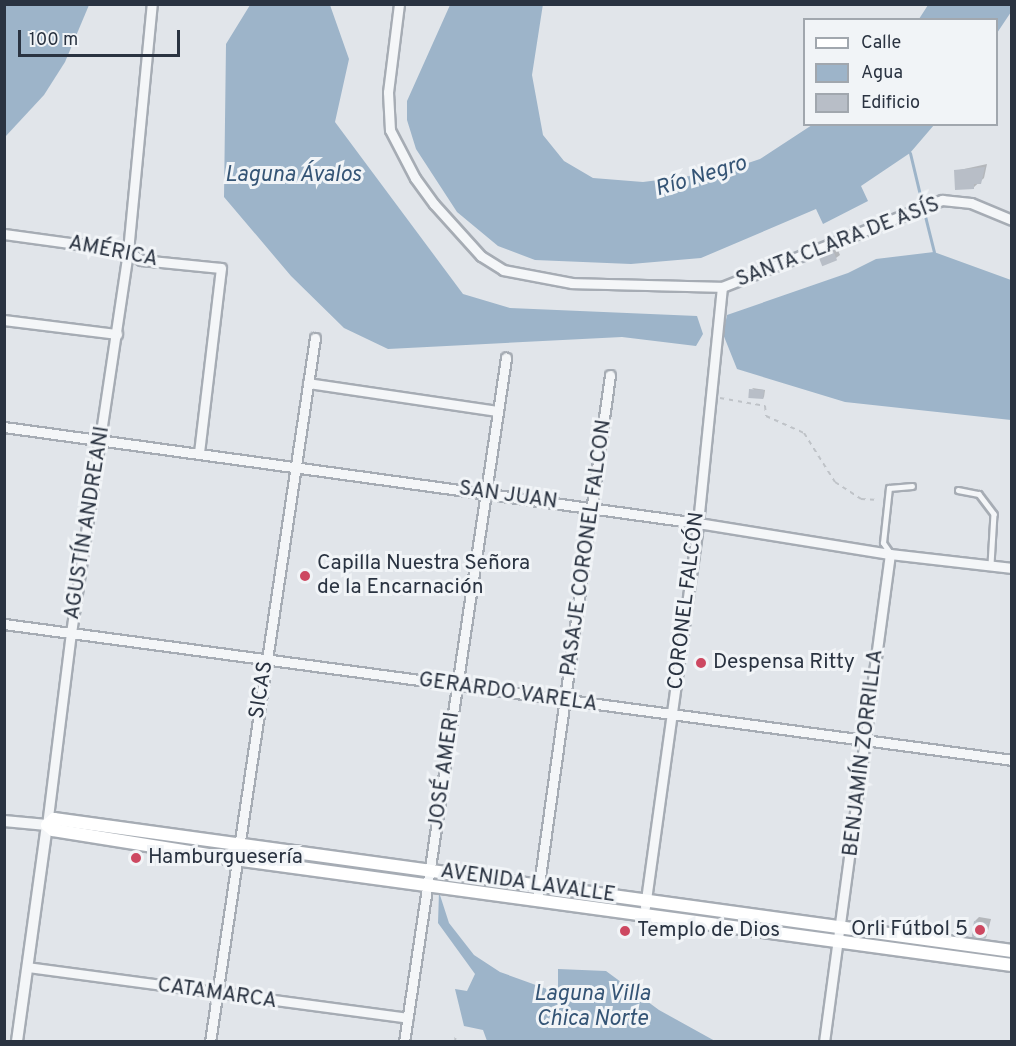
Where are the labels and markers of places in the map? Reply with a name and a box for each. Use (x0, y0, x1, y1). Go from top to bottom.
place label: Capilla Nuestra Señora de la Encarnación (317, 551, 530, 601)
marker: Capilla Nuestra Señora de la Encarnación (298, 569, 312, 583)
place label: Despensa Ritty (713, 650, 855, 676)
marker: Despensa Ritty (694, 656, 708, 670)
place label: Hamburguesería (148, 845, 303, 871)
marker: Hamburguesería (129, 851, 143, 865)
place label: Orli Fútbol 5 (851, 917, 968, 943)
place label: Templo de Dios (637, 918, 780, 944)
marker: Orli Fútbol 5 (973, 923, 987, 937)
marker: Templo de Dios (618, 924, 632, 938)

